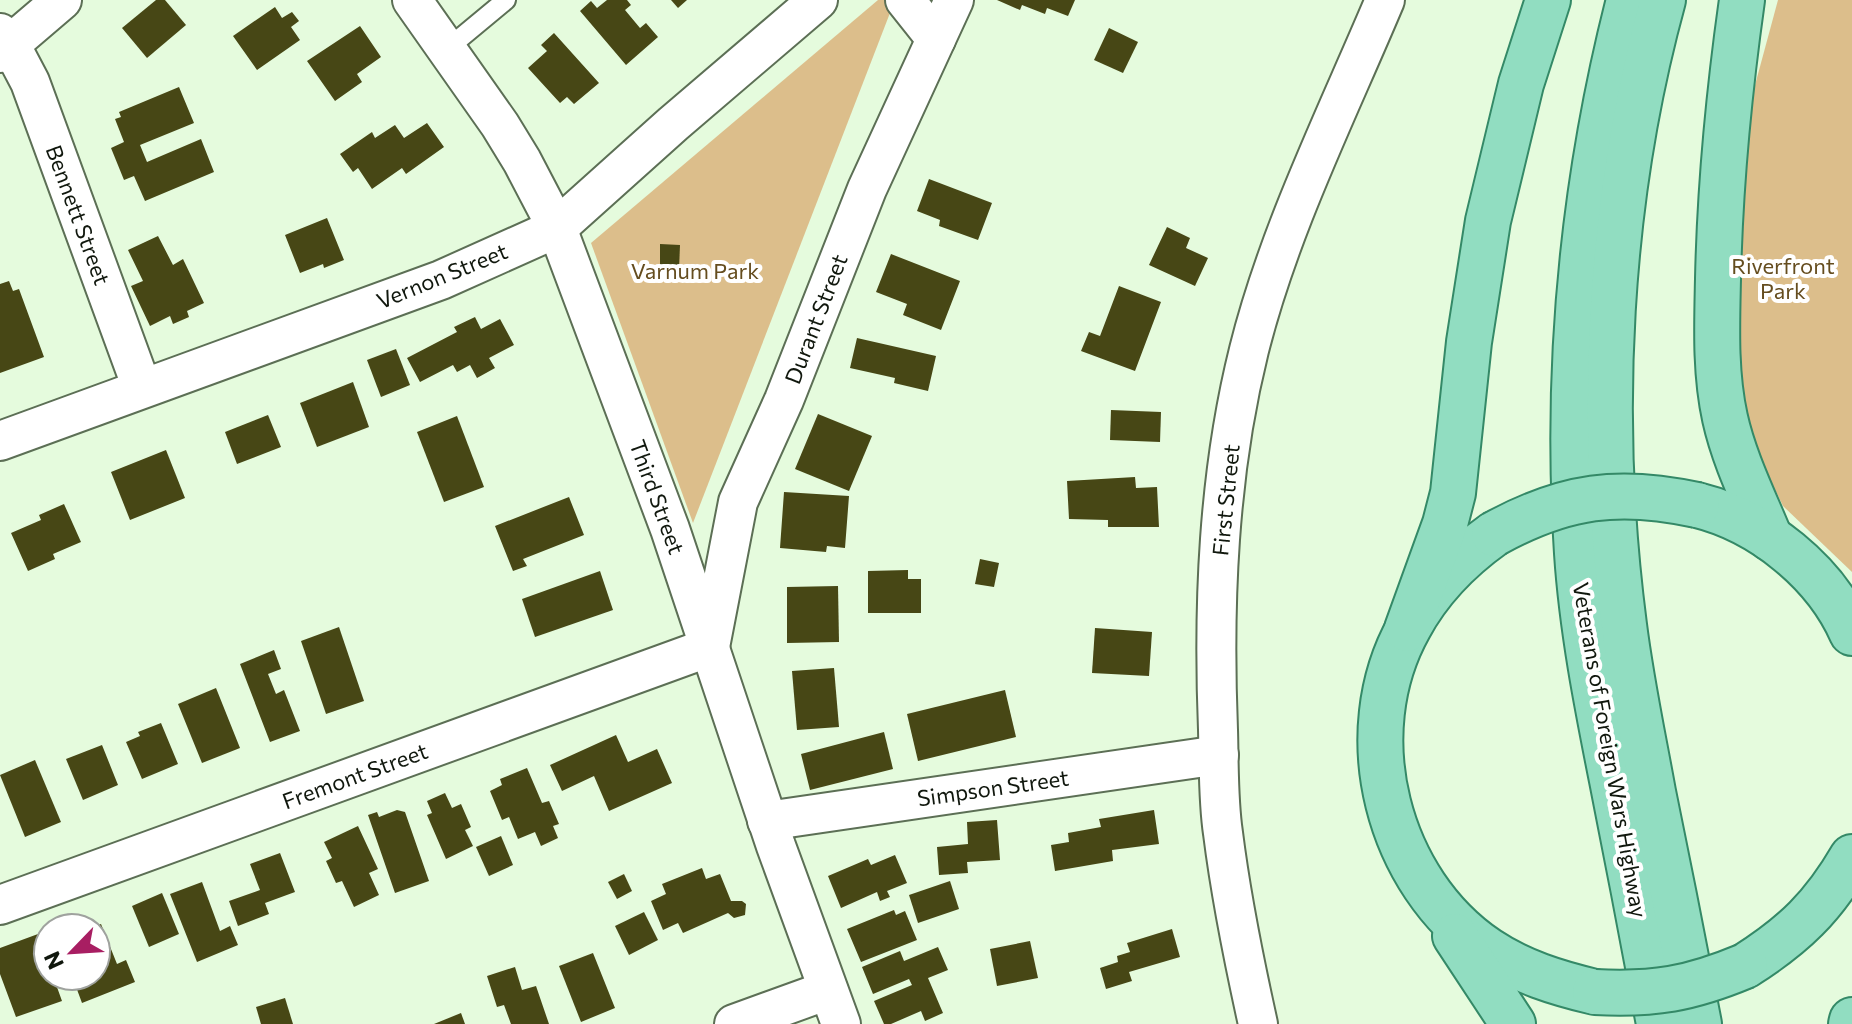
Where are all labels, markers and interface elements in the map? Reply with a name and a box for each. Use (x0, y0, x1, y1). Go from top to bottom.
street label: Bennett Street (41, 141, 116, 288)
street label: Vernon Street (372, 237, 511, 314)
street label: Durant Street (778, 250, 853, 387)
park label: Riverfront Park (1731, 252, 1835, 304)
park label: Varnum Park (631, 257, 759, 284)
street label: Third Street (624, 436, 691, 558)
street label: First Street (1206, 443, 1245, 557)
street label: Veterans of Foreign Wars Highway (1568, 580, 1653, 920)
street label: Fremont Street (278, 737, 431, 814)
street label: Simpson Street (915, 764, 1070, 811)
north arrow (32, 912, 112, 992)
text: N (38, 947, 69, 974)

